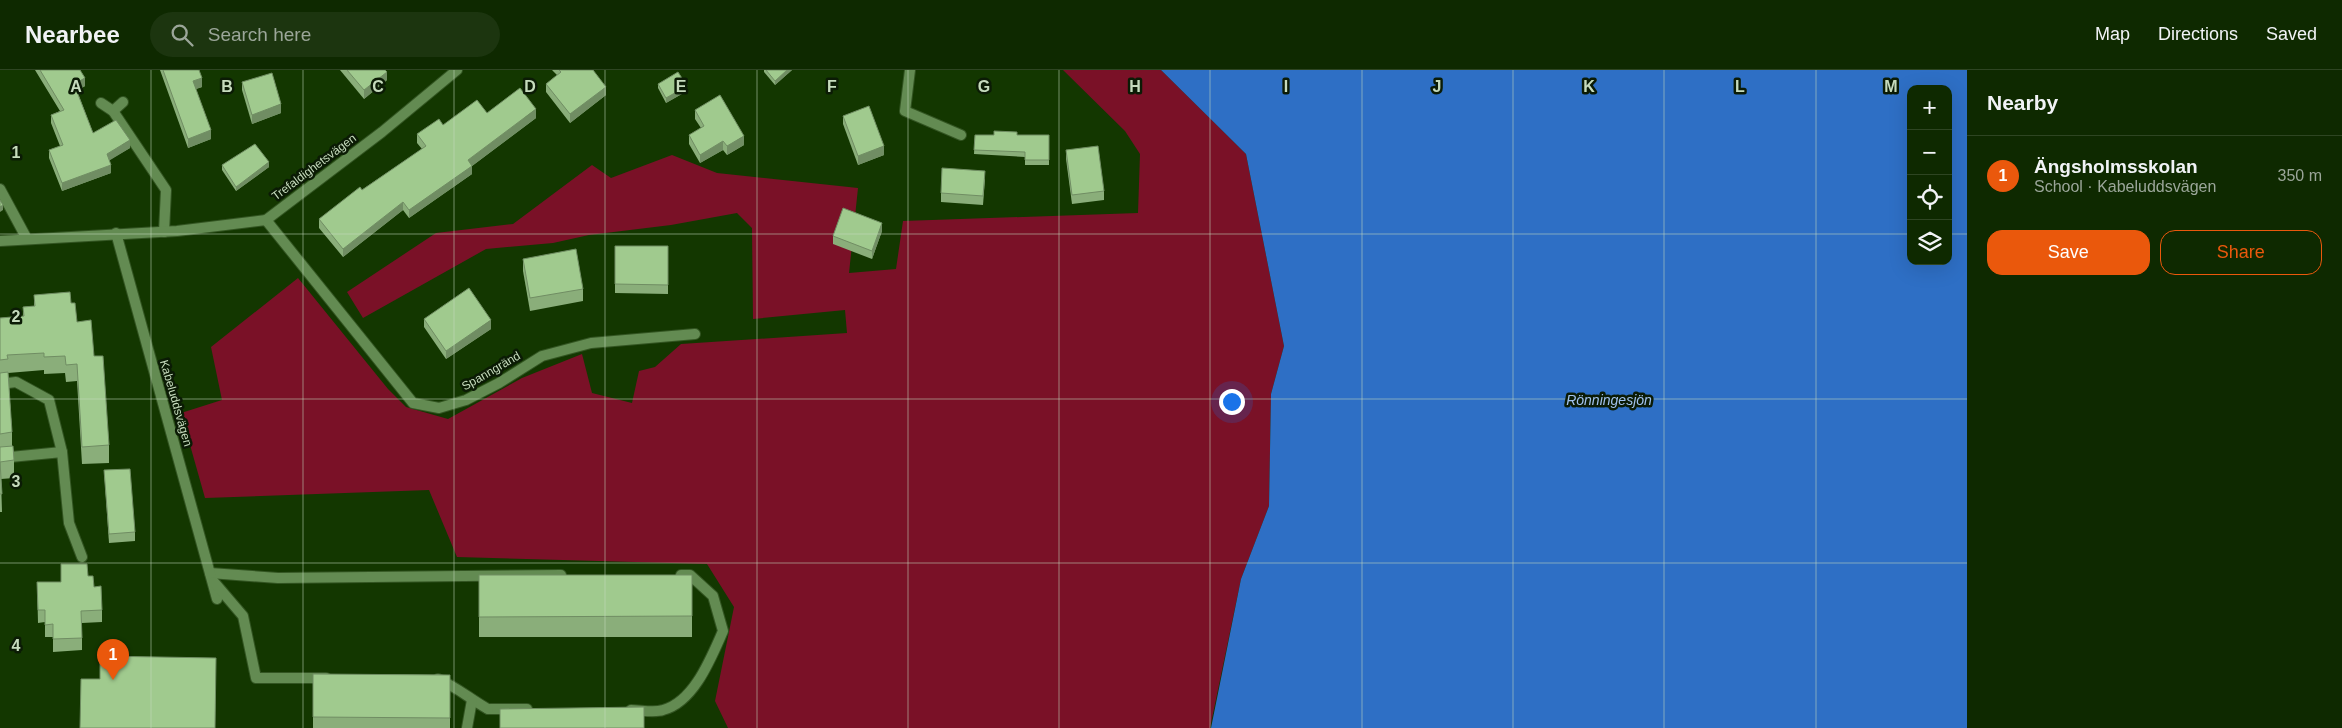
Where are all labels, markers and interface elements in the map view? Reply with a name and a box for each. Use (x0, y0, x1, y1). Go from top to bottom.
search box (150, 12, 500, 57)
text: Nearbee (25, 21, 120, 48)
icon: search (168, 21, 196, 49)
text: Search here (208, 24, 311, 45)
text: Map (2095, 24, 2130, 44)
text: Directions (2158, 24, 2238, 44)
text: Saved (2266, 24, 2317, 44)
text: A (70, 78, 82, 95)
text: B (221, 78, 233, 95)
text: C (372, 78, 384, 95)
text: D (524, 78, 536, 95)
text: E (676, 78, 687, 95)
text: F (827, 78, 837, 95)
text: G (978, 78, 990, 95)
text: H (1129, 78, 1141, 95)
text: I (1284, 78, 1288, 95)
text: J (1433, 78, 1441, 95)
text: K (1583, 78, 1595, 95)
text: L (1735, 78, 1745, 95)
text: M (1884, 78, 1898, 95)
map controls (1907, 85, 1952, 265)
button: + (1907, 85, 1952, 130)
text: Nearby (1987, 91, 2058, 114)
button: − (1907, 130, 1952, 175)
street label: Trefaldighetsvägen (269, 131, 359, 203)
text: 1 (12, 144, 21, 161)
text: Ängsholmsskolan (2034, 156, 2198, 177)
text: 1 (1999, 167, 2007, 184)
text: 350 m (2278, 167, 2322, 184)
button: locate (1907, 175, 1952, 220)
text: School · Kabeluddsvägen (2034, 178, 2216, 195)
button: layers (1907, 220, 1952, 265)
button: Save (1987, 230, 2150, 275)
button: Share (2160, 230, 2322, 275)
text: 2 (12, 308, 21, 325)
street label: Spanngränd (459, 349, 523, 393)
street label: Kabeluddsvägen (157, 358, 195, 448)
your location (1219, 389, 1245, 415)
water label: Rönningesjön (1566, 392, 1652, 408)
text: 3 (12, 473, 21, 490)
text: 4 (12, 637, 21, 654)
pin: 1 (97, 639, 129, 680)

